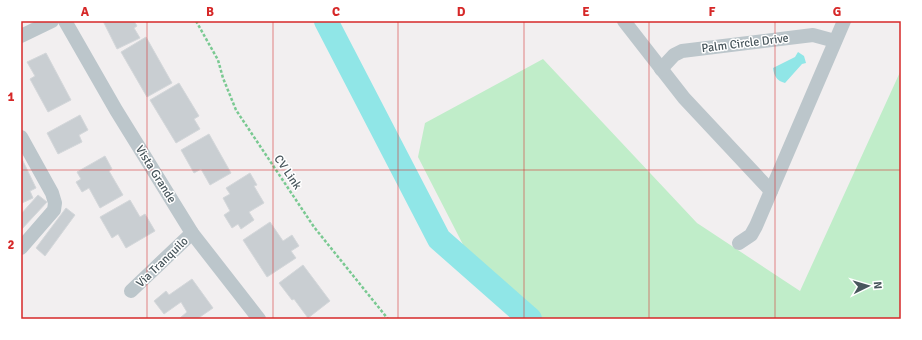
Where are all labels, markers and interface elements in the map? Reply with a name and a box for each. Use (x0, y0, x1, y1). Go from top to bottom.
text: A (81, 4, 90, 20)
text: B (206, 4, 214, 20)
text: C (332, 4, 340, 20)
text: D (457, 4, 466, 20)
text: E (582, 4, 590, 20)
text: F (709, 4, 716, 20)
text: G (833, 4, 841, 20)
street label: Palm Circle Drive (701, 31, 789, 56)
text: 1 (7, 89, 15, 105)
street label: Vista Grande (132, 143, 179, 206)
street label: CV Link (271, 152, 305, 193)
street label: Via Tranquilo (133, 234, 192, 291)
text: 2 (7, 237, 15, 253)
north arrow (848, 266, 888, 306)
text: N (871, 281, 884, 290)

